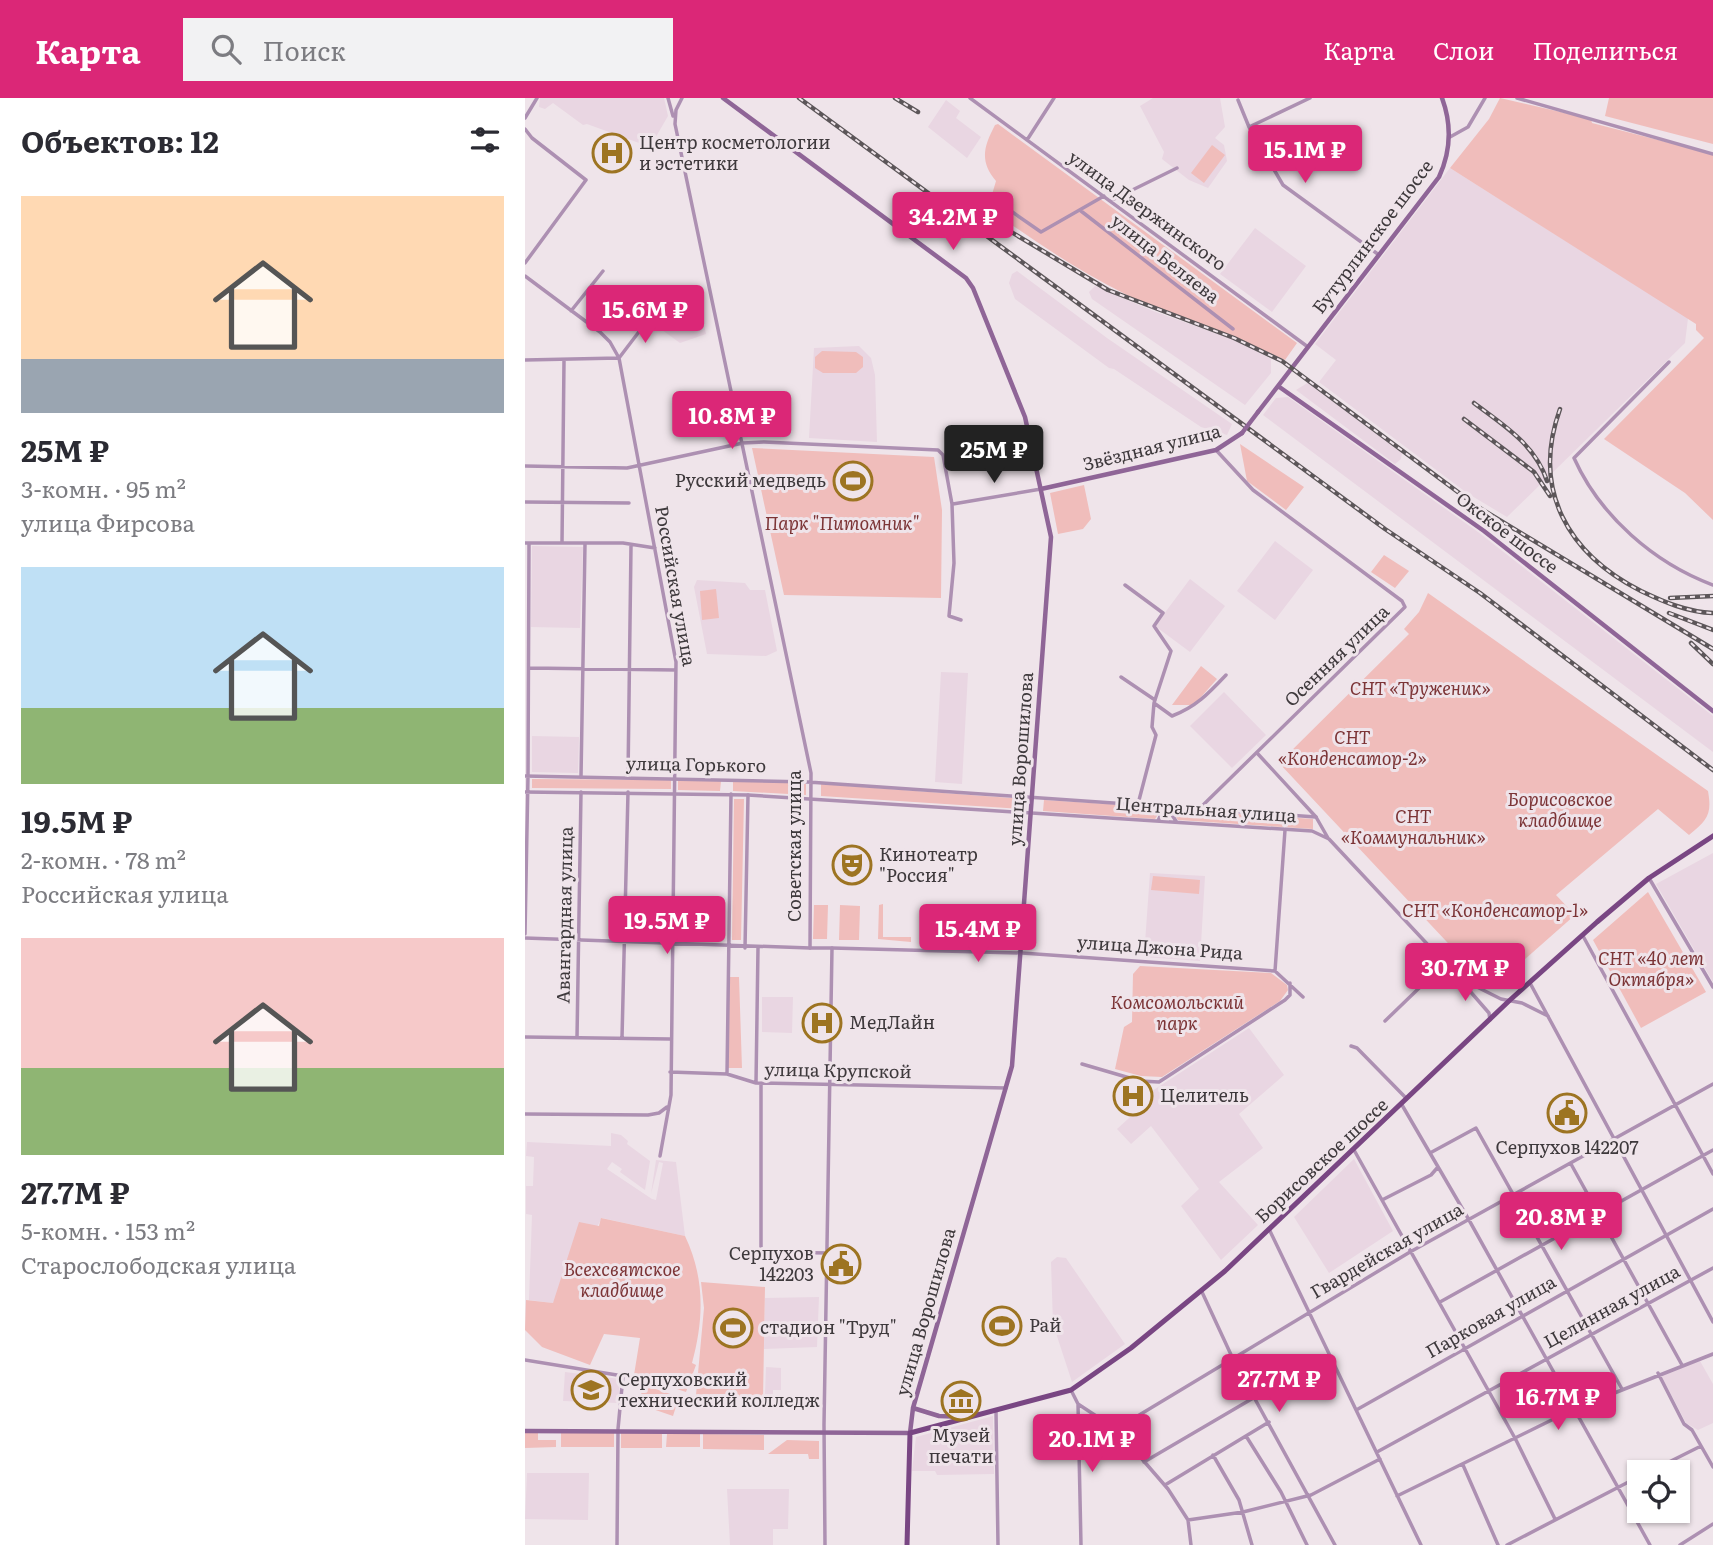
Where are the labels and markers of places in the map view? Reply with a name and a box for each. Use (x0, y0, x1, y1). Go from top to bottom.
pin: 15.1M ₽ (1240, 126, 1370, 185)
place label: Центр косметологии и эстетики (639, 128, 830, 176)
hospital icon: Центр косметологии и эстетики (591, 132, 633, 174)
pin: 34.2M ₽ (888, 192, 1018, 252)
pin: 15.6M ₽ (580, 286, 710, 345)
pin: 10.8M ₽ (667, 392, 797, 451)
pin: 25M ₽ (945, 426, 1043, 485)
sports icon: Русский медведь (832, 460, 874, 502)
place label: Русский медведь (675, 466, 826, 493)
place label: Кинотеатр "Россия" (879, 840, 978, 888)
theatre icon: Кинотеатр "Россия" (831, 844, 873, 886)
pin: 19.5M ₽ (602, 896, 732, 956)
pin: 15.4M ₽ (913, 904, 1043, 964)
pin: 30.7M ₽ (1400, 944, 1530, 1003)
hospital icon: МедЛайн (801, 1002, 843, 1044)
place label: МедЛайн (849, 1008, 935, 1035)
hospital icon: Целитель (1112, 1075, 1154, 1117)
place label: Целитель (1160, 1081, 1249, 1108)
public building icon: Серпухов 142207 (1546, 1092, 1588, 1134)
place label: Серпухов 142207 (1495, 1133, 1639, 1160)
pin: 20.8M ₽ (1496, 1192, 1626, 1252)
place label: Серпухов 142203 (729, 1239, 814, 1287)
public building icon: Серпухов 142203 (820, 1243, 862, 1285)
sports icon: Рай (981, 1305, 1023, 1347)
sports icon: стадион "Труд" (712, 1307, 754, 1349)
place label: Рай (1029, 1311, 1061, 1338)
place label: стадион "Труд" (760, 1313, 897, 1340)
pin: 27.7M ₽ (1214, 1354, 1344, 1414)
place label: Серпуховский технический колледж (618, 1365, 820, 1413)
school or university icon: Серпуховский технический колледж (570, 1369, 612, 1411)
pin: 16.7M ₽ (1493, 1372, 1623, 1432)
museum icon: Музей печати (940, 1380, 982, 1422)
pin: 20.1M ₽ (1027, 1414, 1157, 1474)
place label: Музей печати (928, 1421, 994, 1469)

